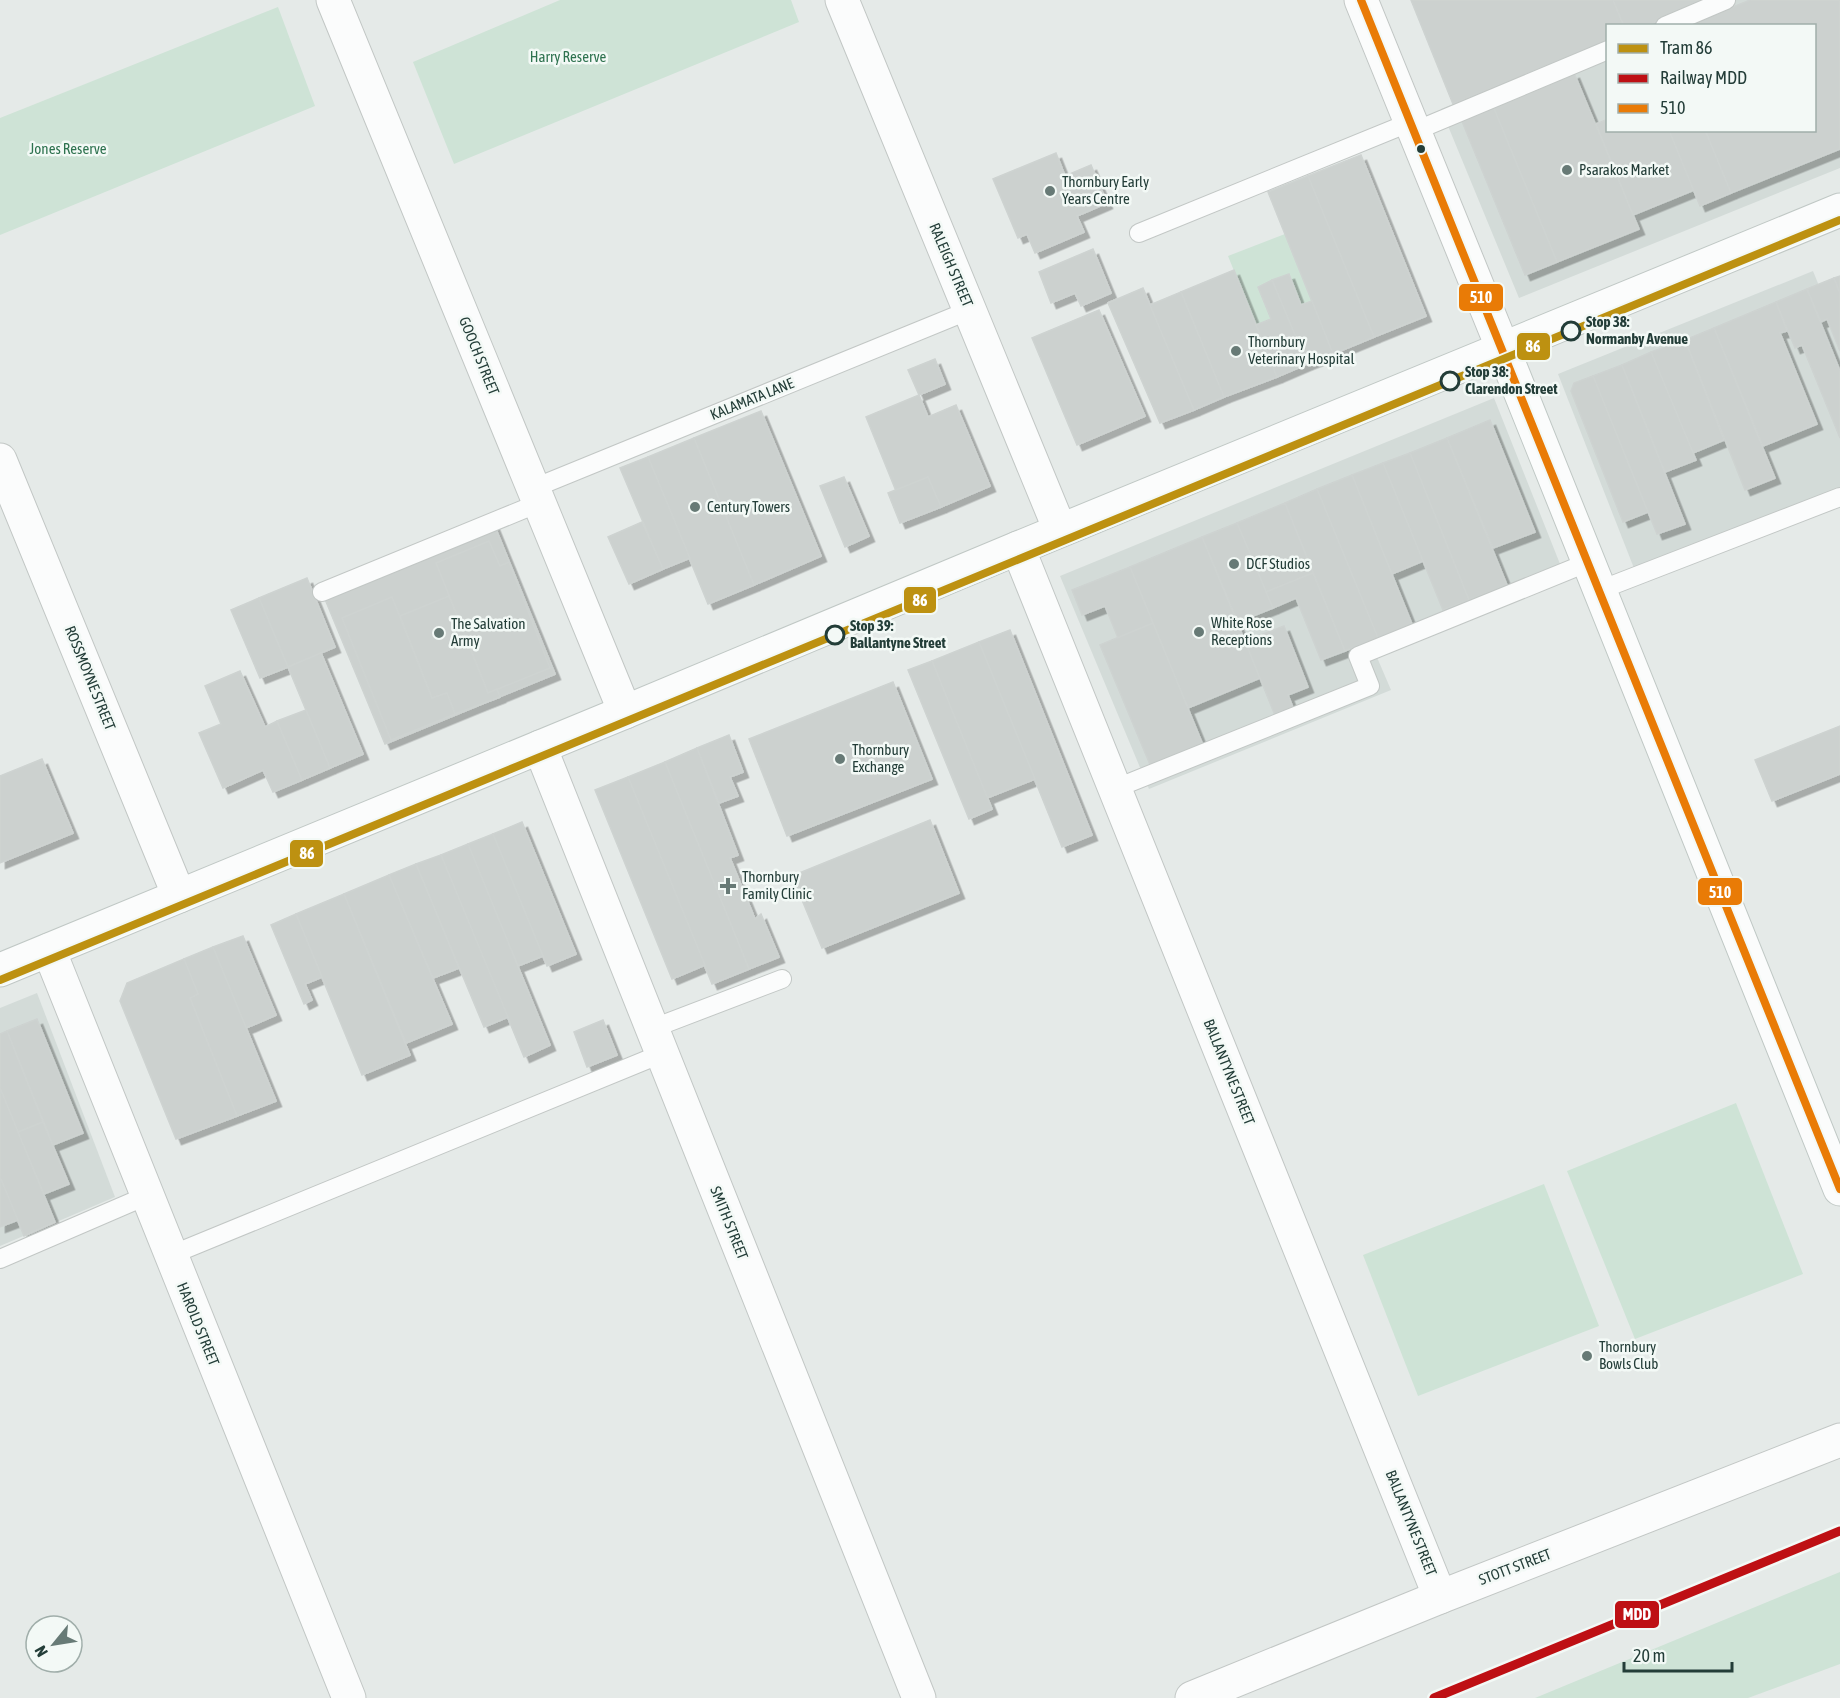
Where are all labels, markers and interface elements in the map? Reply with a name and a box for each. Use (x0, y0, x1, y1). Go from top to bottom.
legend (1606, 24, 1816, 132)
text: Tram 86 (1660, 37, 1713, 58)
park label: Harry Reserve (530, 48, 606, 65)
text: Railway MDD (1660, 67, 1747, 88)
text: 510 (1660, 97, 1685, 118)
park label: Jones Reserve (30, 140, 107, 157)
unlabelled marker (1415, 143, 1427, 155)
place label: Psarakos Market (1579, 161, 1669, 178)
marker: Psarakos Market (1560, 163, 1574, 177)
place label: Thornbury Early Years Centre (1062, 173, 1149, 207)
marker: Thornbury Early Years Centre (1043, 184, 1057, 198)
street label: RALEIGH STREET (926, 220, 977, 310)
line badge: 510 (1458, 283, 1504, 312)
text: 510 (1470, 288, 1493, 306)
place label: Stop 38: Normanby Avenue (1586, 313, 1688, 347)
street label: GOOCH STREET (456, 314, 503, 398)
marker: Stop 38: Normanby Avenue (1561, 321, 1581, 341)
line badge: 86 (1516, 332, 1551, 361)
place label: Thornbury Veterinary Hospital (1248, 333, 1354, 367)
text: 86 (1525, 337, 1541, 355)
marker: Thornbury Veterinary Hospital (1229, 344, 1243, 358)
place label: Stop 38: Clarendon Street (1465, 363, 1558, 397)
marker: Stop 38: Clarendon Street (1440, 371, 1460, 391)
street label: KALAMATA LANE (708, 374, 797, 423)
place label: Century Towers (707, 498, 790, 515)
marker: Century Towers (688, 500, 702, 514)
place label: DCF Studios (1246, 555, 1310, 572)
marker: DCF Studios (1227, 557, 1241, 571)
line badge: 86 (903, 586, 937, 614)
text: 86 (912, 591, 928, 609)
place label: White Rose Receptions (1211, 614, 1272, 648)
place label: The Salvation Army (451, 615, 526, 649)
place label: Stop 39: Ballantyne Street (850, 617, 947, 651)
street label: ROSSMOYNE STREET (62, 623, 119, 733)
marker: Stop 39: Ballantyne Street (825, 625, 845, 645)
marker: White Rose Receptions (1192, 625, 1206, 639)
marker: The Salvation Army (432, 626, 446, 640)
place label: Thornbury Exchange (852, 741, 909, 775)
marker: Thornbury Exchange (833, 752, 847, 766)
line badge: 86 (289, 839, 324, 868)
text: 86 (299, 844, 315, 862)
place label: Thornbury Family Clinic (742, 868, 812, 902)
marker: Thornbury Family Clinic (719, 877, 737, 895)
line badge: 510 (1697, 877, 1743, 906)
text: 510 (1709, 883, 1732, 901)
street label: BALLANTYNE STREET (1200, 1016, 1259, 1128)
street label: SMITH STREET (707, 1184, 752, 1262)
street label: HAROLD STREET (174, 1280, 223, 1368)
place label: Thornbury Bowls Club (1599, 1338, 1658, 1372)
marker: Thornbury Bowls Club (1580, 1349, 1594, 1363)
street label: BALLANTYNE STREET (1382, 1467, 1441, 1579)
street label: STOTT STREET (1476, 1545, 1554, 1588)
line badge: MDD (1614, 1600, 1660, 1629)
text: MDD (1623, 1605, 1651, 1623)
north arrow (24, 1614, 84, 1674)
scale bar (1624, 1635, 1732, 1673)
text: N (31, 1643, 51, 1660)
text: 20 m (1633, 1645, 1665, 1666)

